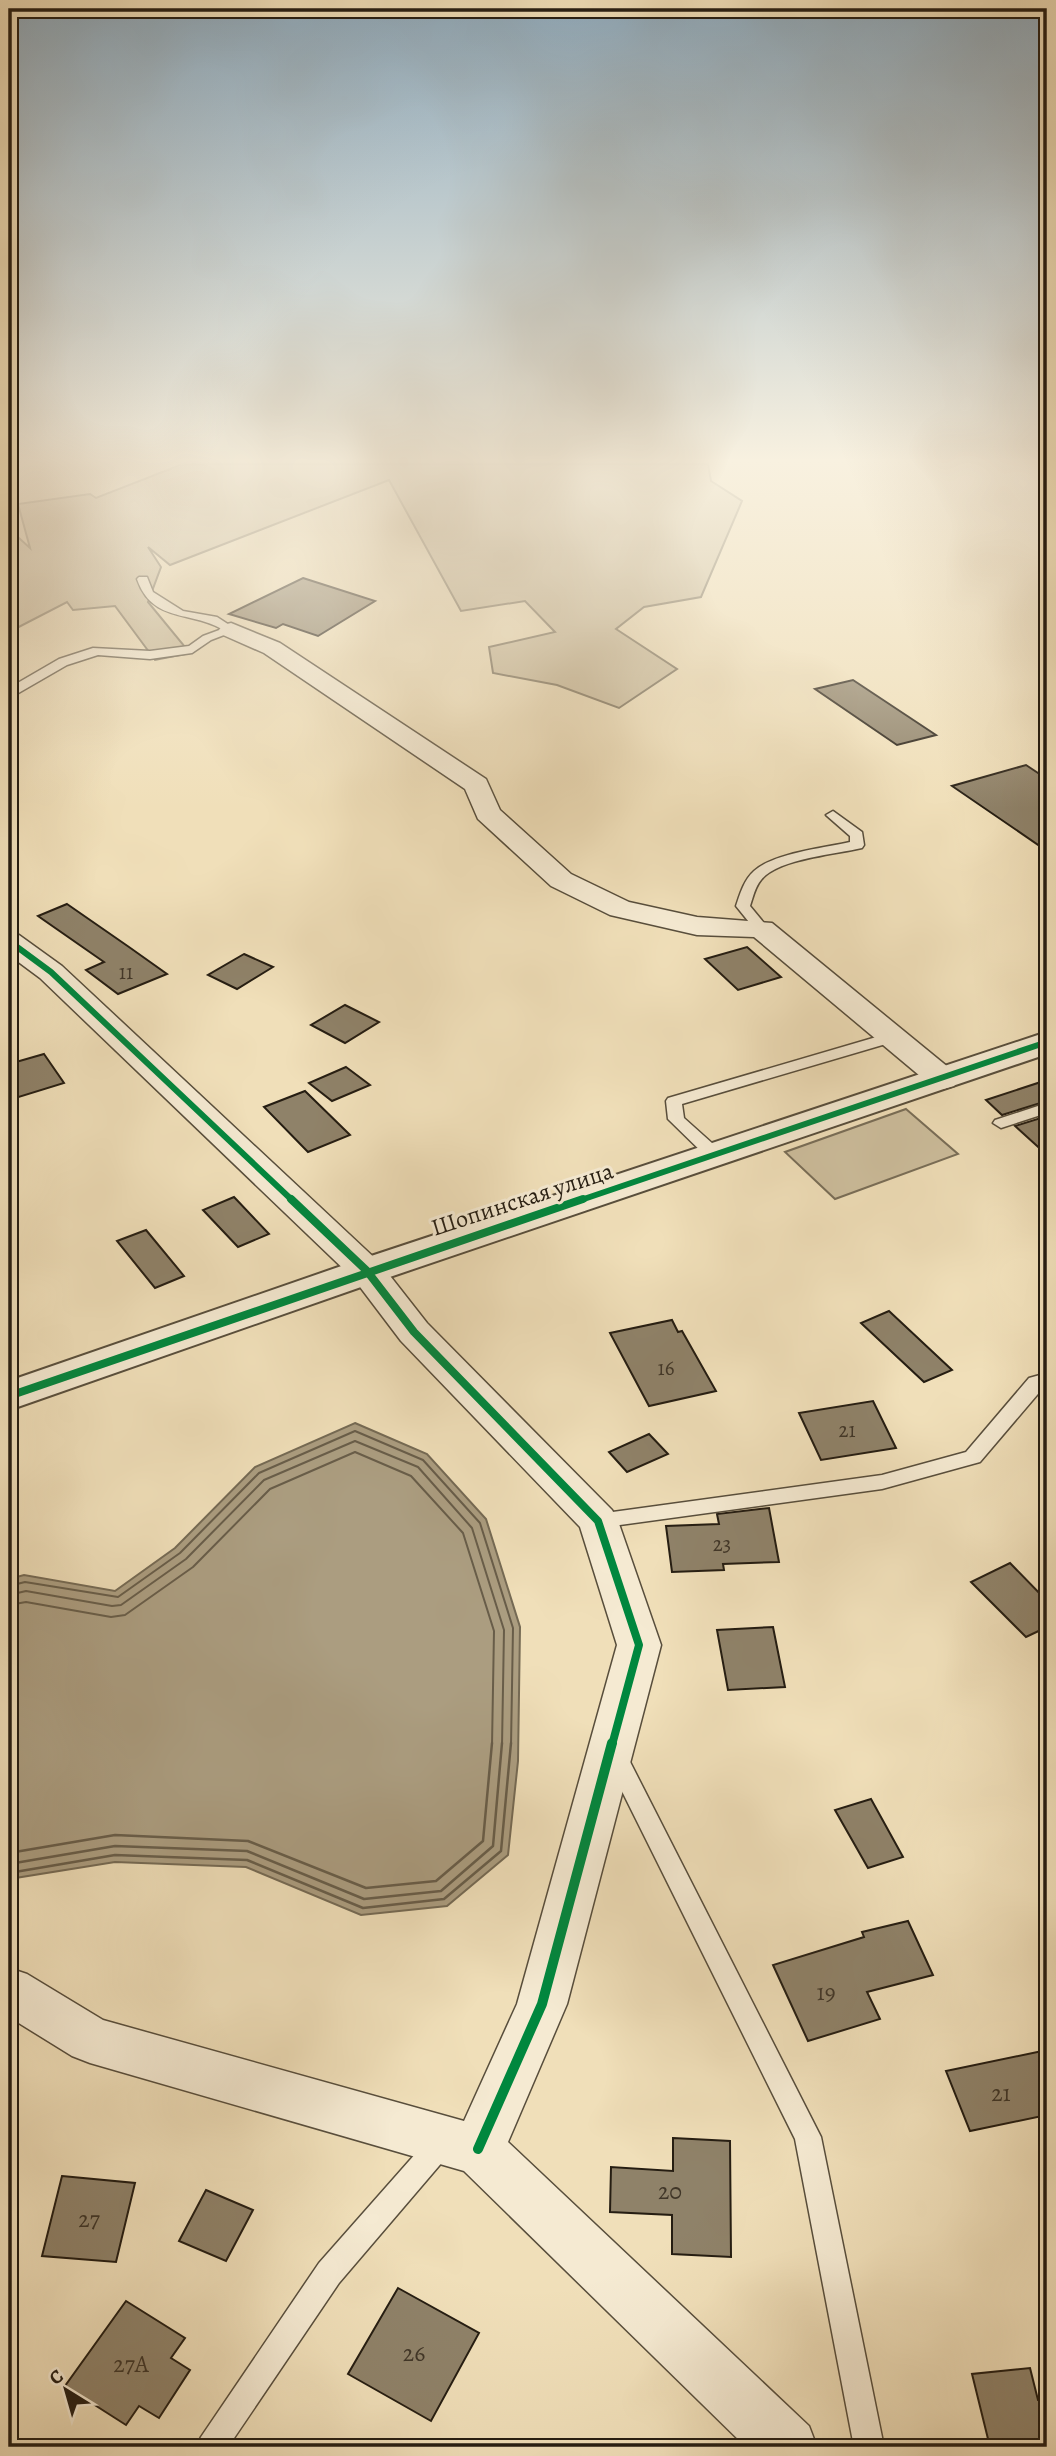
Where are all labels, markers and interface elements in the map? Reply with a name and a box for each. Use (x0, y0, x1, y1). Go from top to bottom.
house number: 11 (119, 958, 133, 986)
street label: Шопинская улица (427, 1154, 617, 1244)
house number: 16 (658, 1354, 675, 1382)
house number: 21 (838, 1416, 856, 1444)
house number: 23 (713, 1530, 731, 1558)
house number: 19 (816, 1976, 836, 2008)
house number: 21 (991, 2077, 1011, 2109)
house number: 20 (658, 2175, 682, 2207)
house number: 27 (78, 2203, 101, 2235)
house number: 26 (403, 2337, 425, 2369)
house number: 27А (113, 2348, 150, 2380)
north arrow (32, 2354, 102, 2424)
text: С (44, 2363, 69, 2391)

